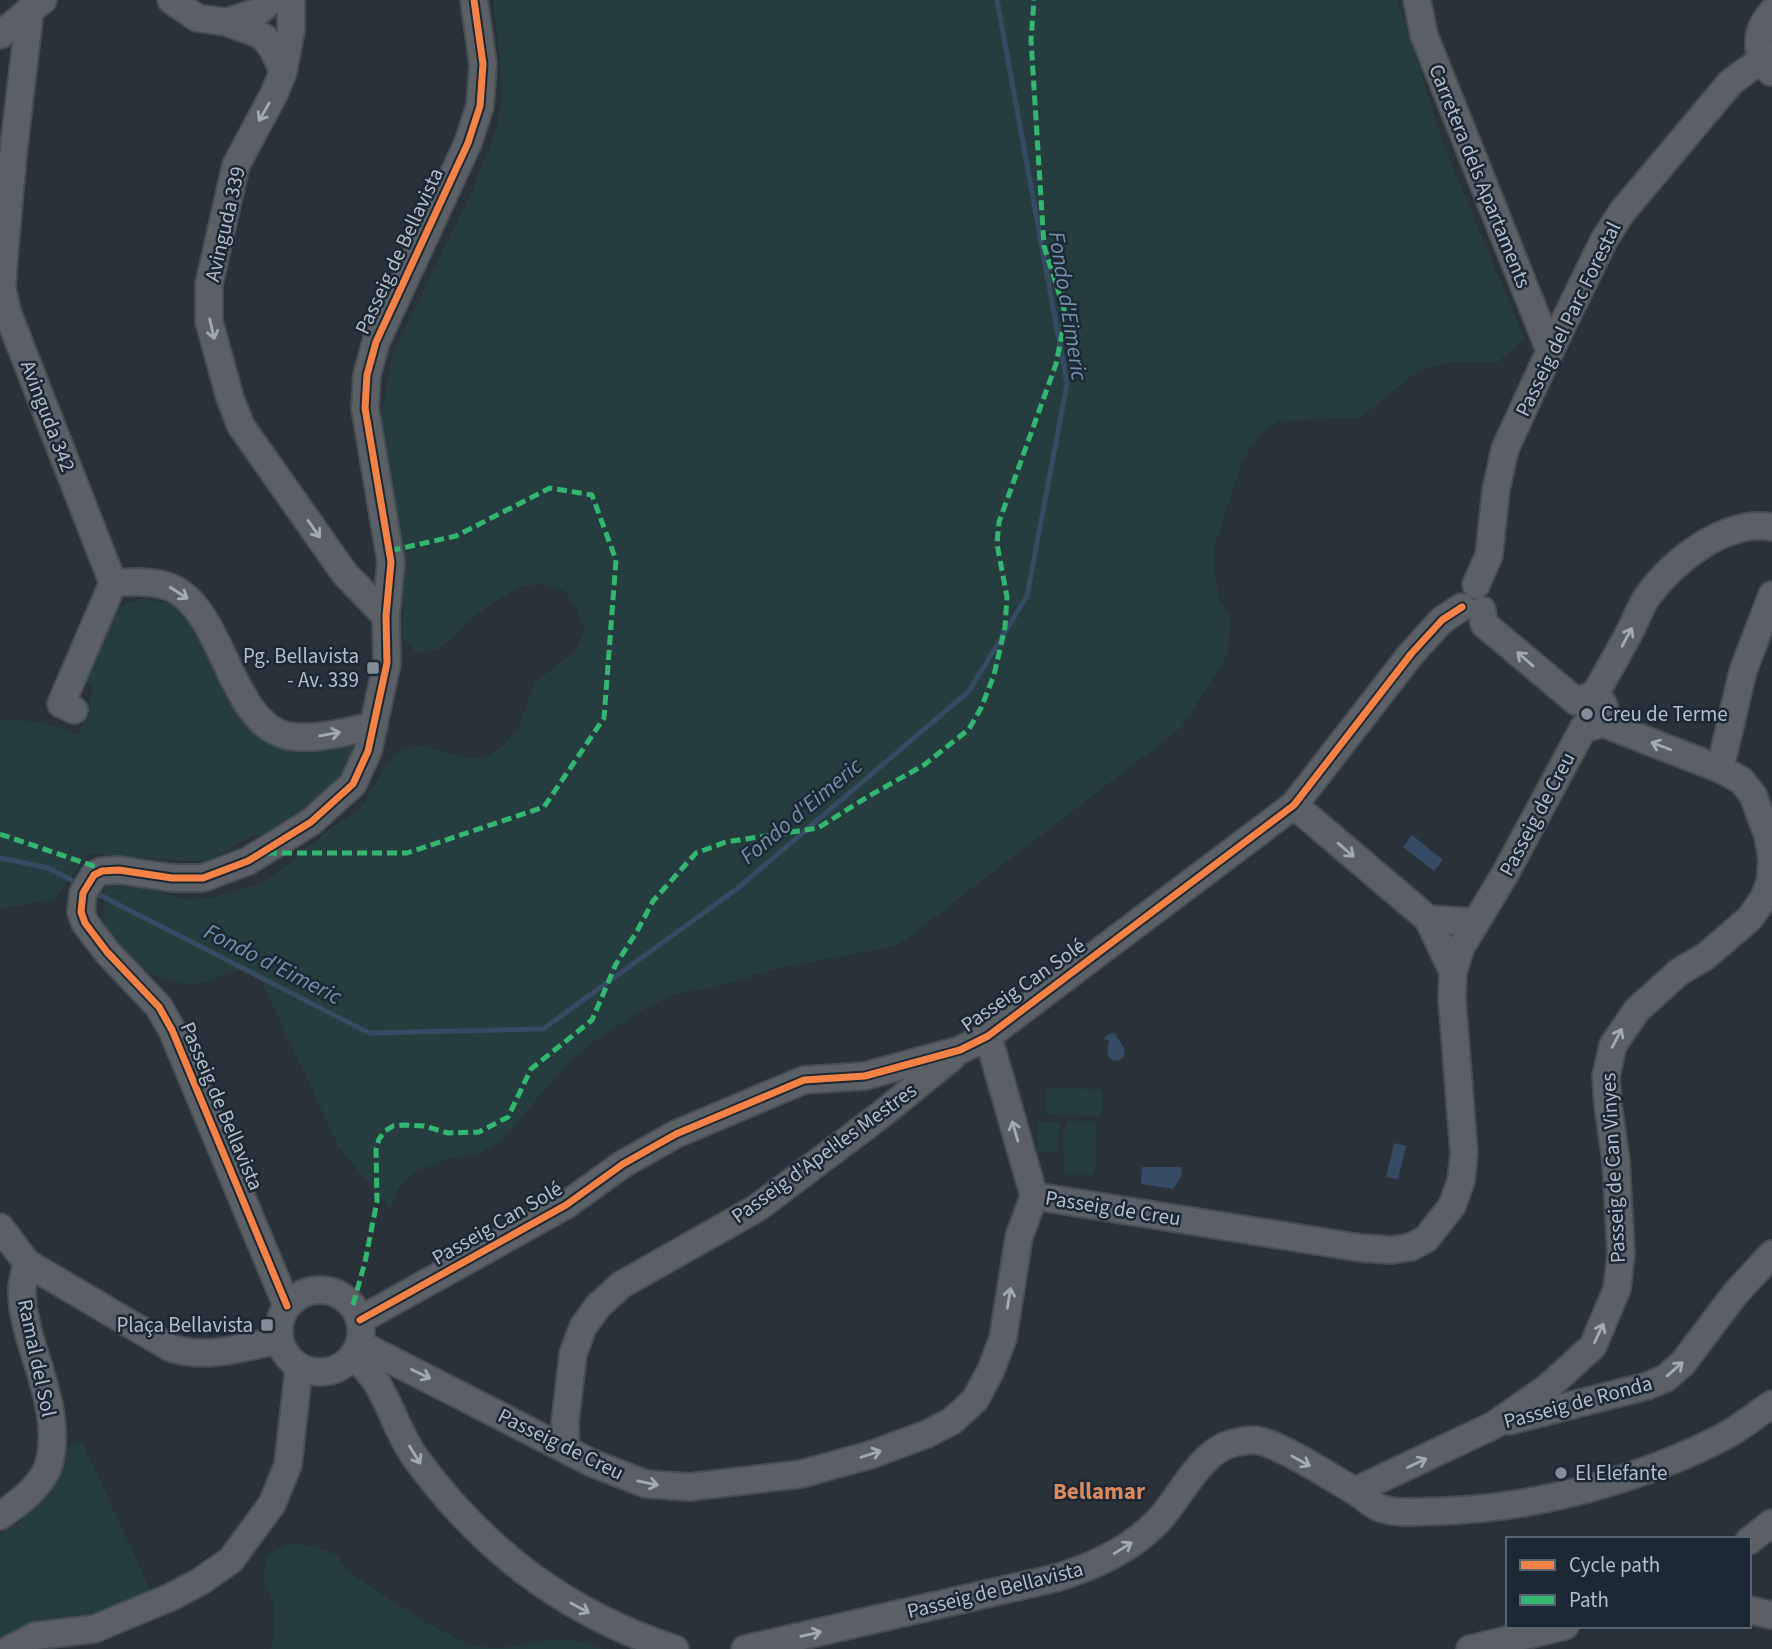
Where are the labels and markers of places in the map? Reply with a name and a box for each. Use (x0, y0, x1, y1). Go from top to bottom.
place label: Pg. Bellavista - Av. 339 (243, 641, 359, 695)
marker: Pg. Bellavista - Av. 339 (365, 660, 381, 676)
place label: Creu de Terme (1601, 699, 1728, 729)
marker: Creu de Terme (1579, 706, 1595, 722)
place label: Plaça Bellavista (116, 1310, 253, 1340)
marker: Plaça Bellavista (259, 1317, 275, 1333)
place label: El Elefante (1575, 1458, 1667, 1488)
marker: El Elefante (1553, 1465, 1569, 1481)

